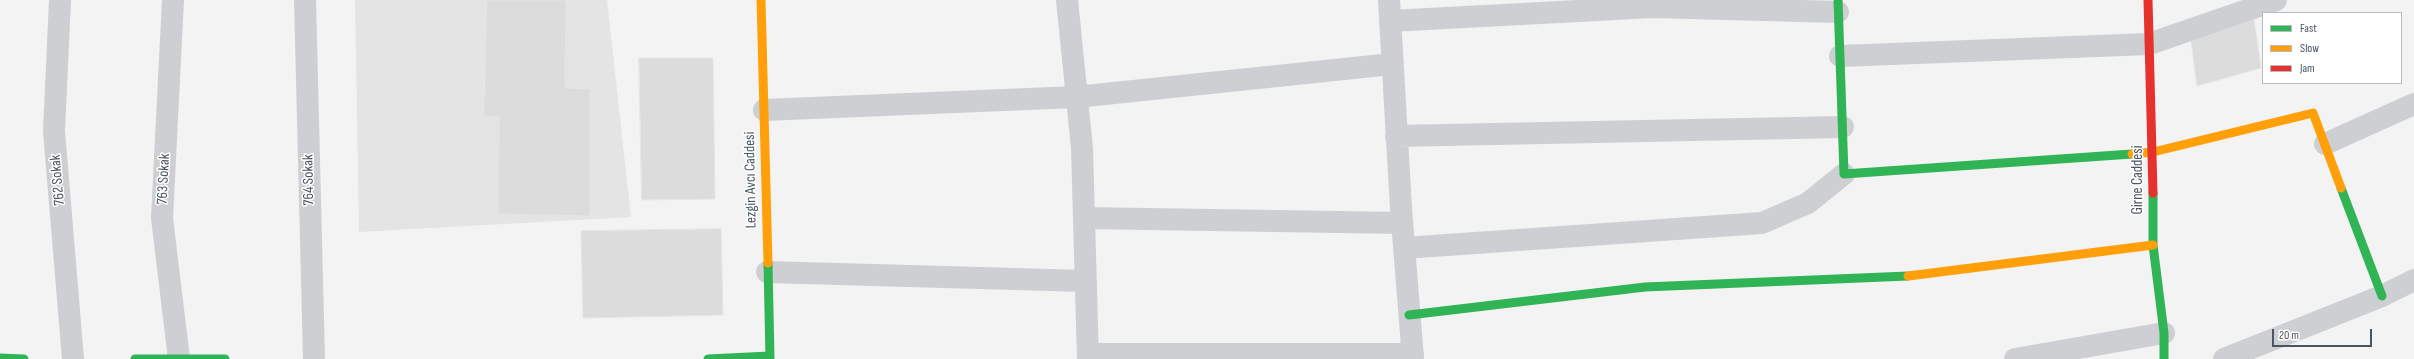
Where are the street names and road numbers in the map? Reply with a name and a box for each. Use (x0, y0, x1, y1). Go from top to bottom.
street label: Lezgin Avcı Caddesi (741, 131, 761, 229)
street label: Girne Caddesi (2129, 146, 2147, 214)
street label: 763 Sokak (154, 153, 174, 205)
street label: 762 Sokak (47, 154, 69, 206)
street label: 764 Sokak (300, 154, 318, 206)

